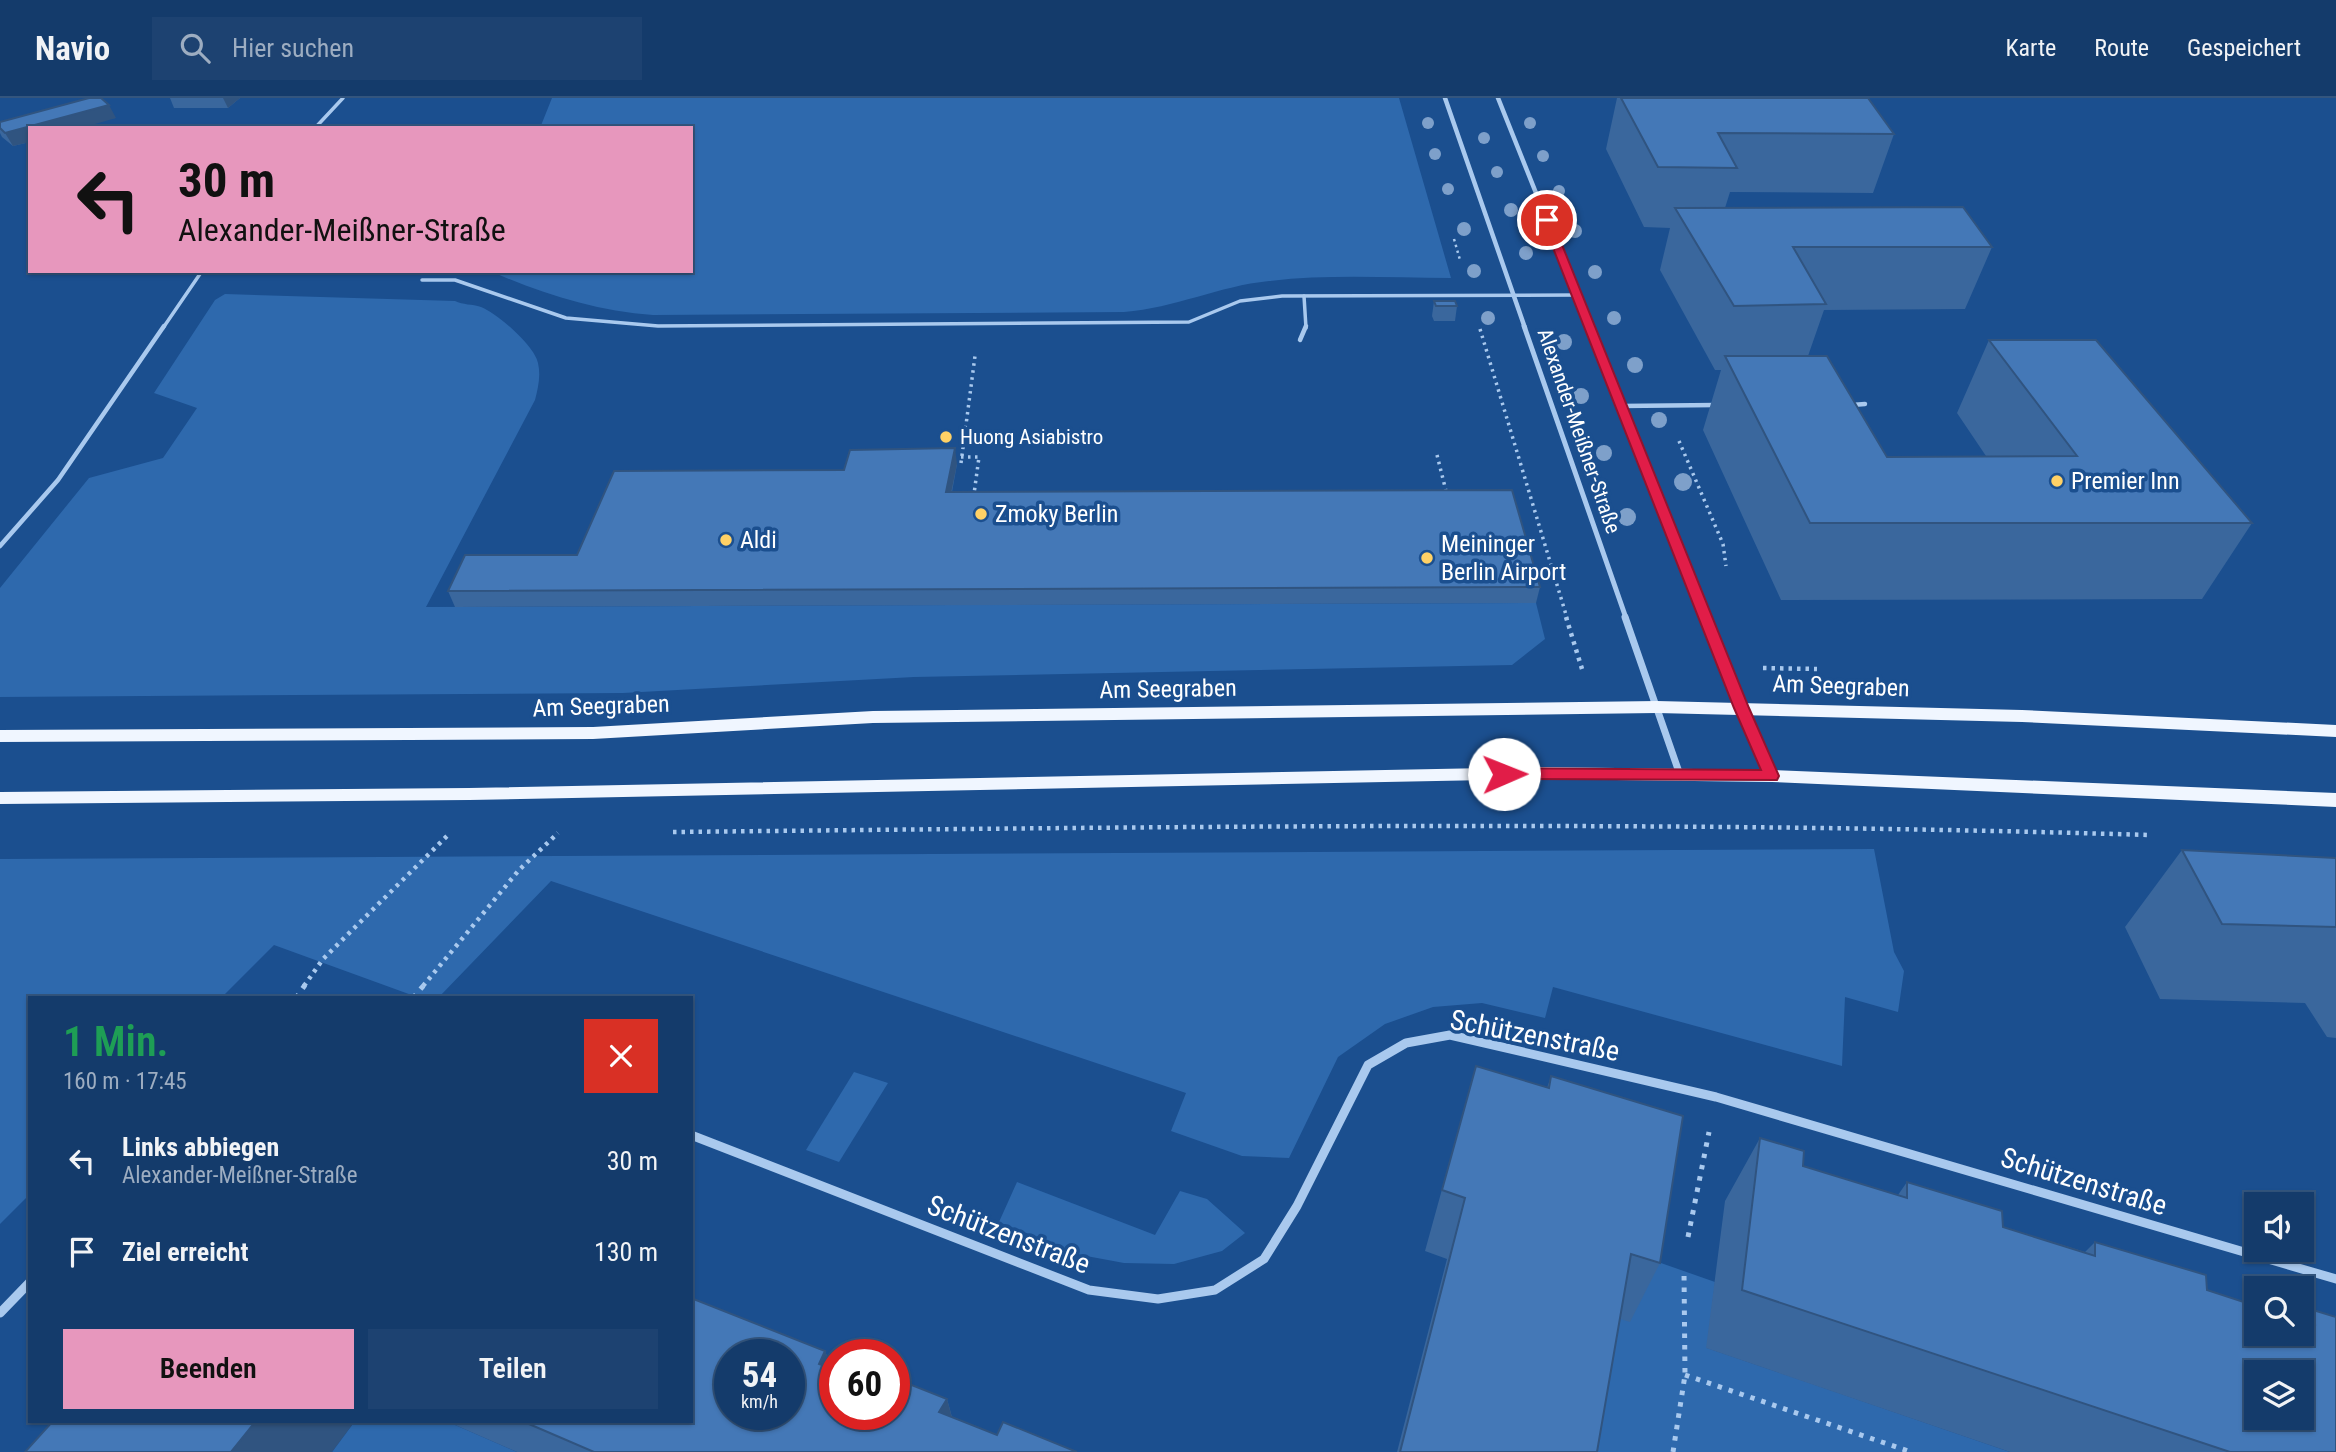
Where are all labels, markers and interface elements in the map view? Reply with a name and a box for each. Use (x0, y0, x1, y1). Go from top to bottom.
search box (152, 17, 642, 80)
text: Navio (35, 29, 110, 68)
icon: search (176, 29, 214, 67)
text: Hier suchen (232, 33, 354, 63)
text: Karte (2006, 34, 2056, 62)
text: Route (2094, 34, 2149, 62)
text: Gespeichert (2187, 34, 2301, 62)
text: 30 m (178, 152, 275, 209)
icon: left (63, 154, 154, 245)
pin (1517, 190, 1577, 250)
icon: arrive (1528, 201, 1566, 239)
text: Alexander-Meißner-Straße (178, 211, 506, 249)
street label: Alexander-Meißner-Straße (1533, 325, 1625, 537)
place label: Huong Asiabistro (960, 425, 1103, 449)
marker: Huong Asiabistro (938, 429, 954, 445)
place label: Premier Inn (2071, 467, 2180, 495)
marker: Premier Inn (2049, 473, 2065, 489)
place label: Zmoky Berlin (995, 500, 1118, 528)
marker: Zmoky Berlin (973, 506, 989, 522)
place label: Aldi (740, 526, 777, 554)
place label: Meininger Berlin Airport (1441, 530, 1566, 586)
marker: Aldi (718, 532, 734, 548)
marker: Meininger Berlin Airport (1419, 550, 1435, 566)
street label: Am Seegraben (1772, 670, 1910, 702)
street label: Am Seegraben (1099, 674, 1237, 704)
street label: Am Seegraben (532, 690, 670, 722)
position arrow (1467, 737, 1541, 811)
street label: Schützenstraße (1447, 1003, 1622, 1068)
text: 1 Min. (63, 1017, 169, 1066)
button: close (584, 1019, 658, 1093)
text: 160 m · 17:45 (63, 1068, 187, 1095)
text: Links abbiegen (122, 1132, 279, 1162)
street label: Schützenstraße (1997, 1141, 2171, 1222)
icon: left (63, 1142, 101, 1180)
text: 30 m (607, 1146, 658, 1176)
text: Alexander-Meißner-Straße (122, 1162, 358, 1189)
street label: Schützenstraße (923, 1188, 1095, 1281)
map controls (2244, 1192, 2314, 1430)
button: sound (2244, 1192, 2314, 1262)
icon: arrive (63, 1233, 101, 1271)
text: Ziel erreicht (122, 1237, 248, 1267)
text: 130 m (594, 1237, 658, 1267)
button: search (2244, 1276, 2314, 1346)
button: Beenden (63, 1329, 354, 1409)
button: Teilen (368, 1329, 658, 1409)
speed limit sign: 60 (819, 1339, 910, 1430)
text: 54 (742, 1355, 777, 1396)
button: layers (2244, 1360, 2314, 1430)
text: km/h (741, 1391, 778, 1412)

